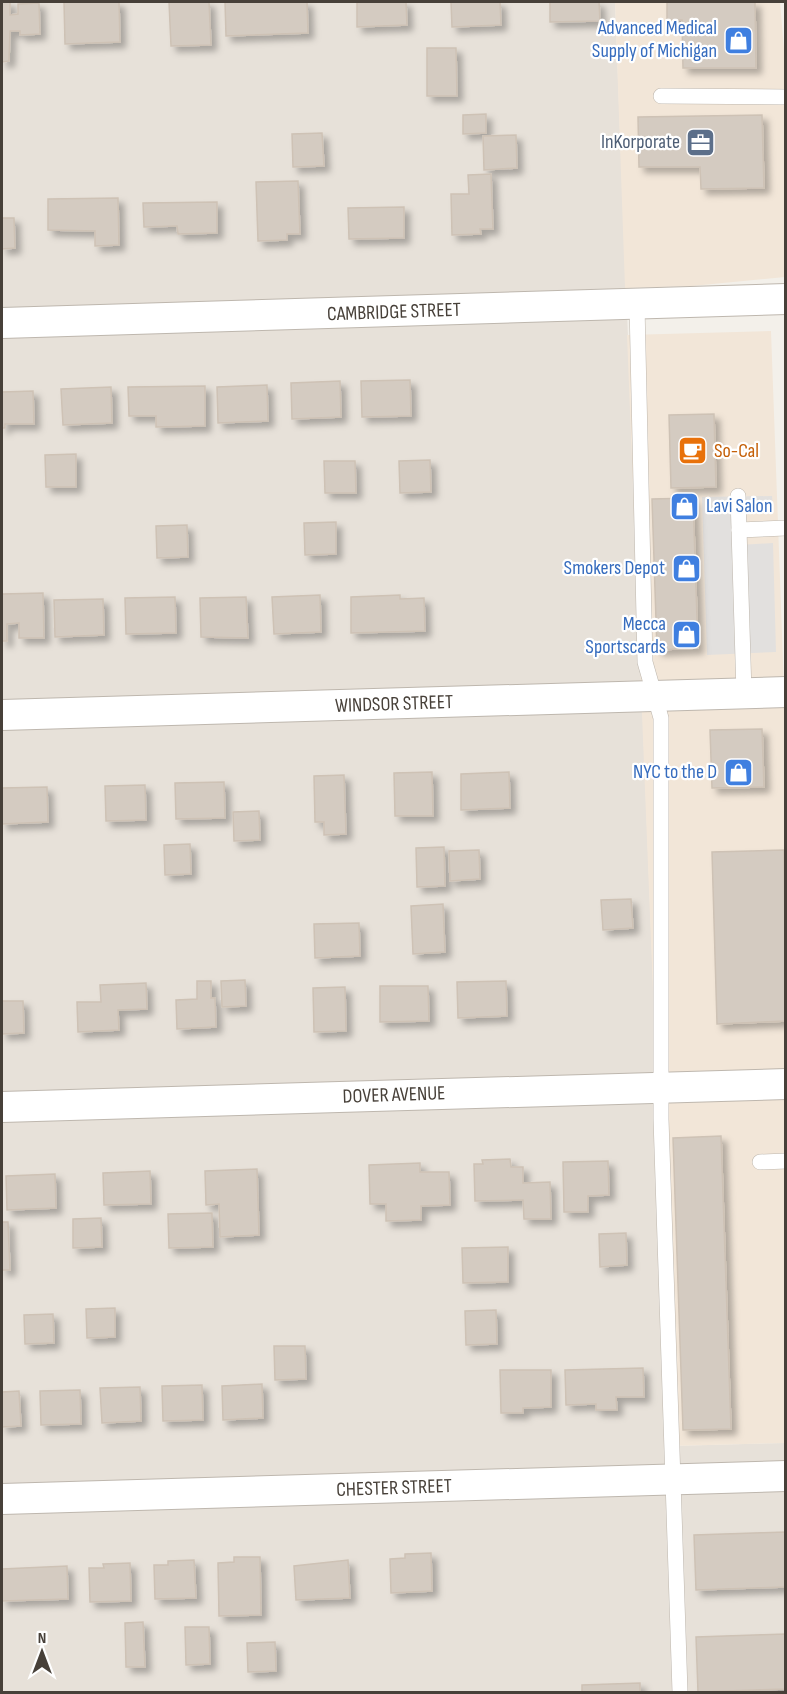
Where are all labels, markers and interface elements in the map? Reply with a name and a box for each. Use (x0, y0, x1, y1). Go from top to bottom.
place label: Advanced Medical Supply of Michigan (592, 16, 717, 63)
shop icon: Advanced Medical Supply of Michigan (722, 24, 754, 56)
office icon: InKorporate (685, 126, 717, 158)
place label: InKorporate (601, 130, 680, 154)
street label: CAMBRIDGE STREET (327, 298, 461, 326)
cafe icon: So-Cal (677, 435, 709, 467)
place label: So-Cal (714, 439, 759, 463)
shop icon: Lavi Salon (669, 490, 701, 522)
place label: Lavi Salon (706, 494, 772, 518)
shop icon: Smokers Depot (670, 552, 702, 584)
place label: Smokers Depot (564, 556, 665, 580)
place label: Mecca Sportscards (585, 612, 666, 659)
shop icon: Mecca Sportscards (671, 619, 703, 651)
street label: WINDSOR STREET (335, 690, 453, 718)
shop icon: NYC to the D (722, 756, 754, 788)
place label: NYC to the D (633, 760, 717, 784)
street label: DOVER AVENUE (342, 1081, 446, 1109)
street label: CHESTER STREET (336, 1474, 452, 1502)
north arrow (12, 1622, 72, 1682)
text: N (38, 1629, 46, 1648)

